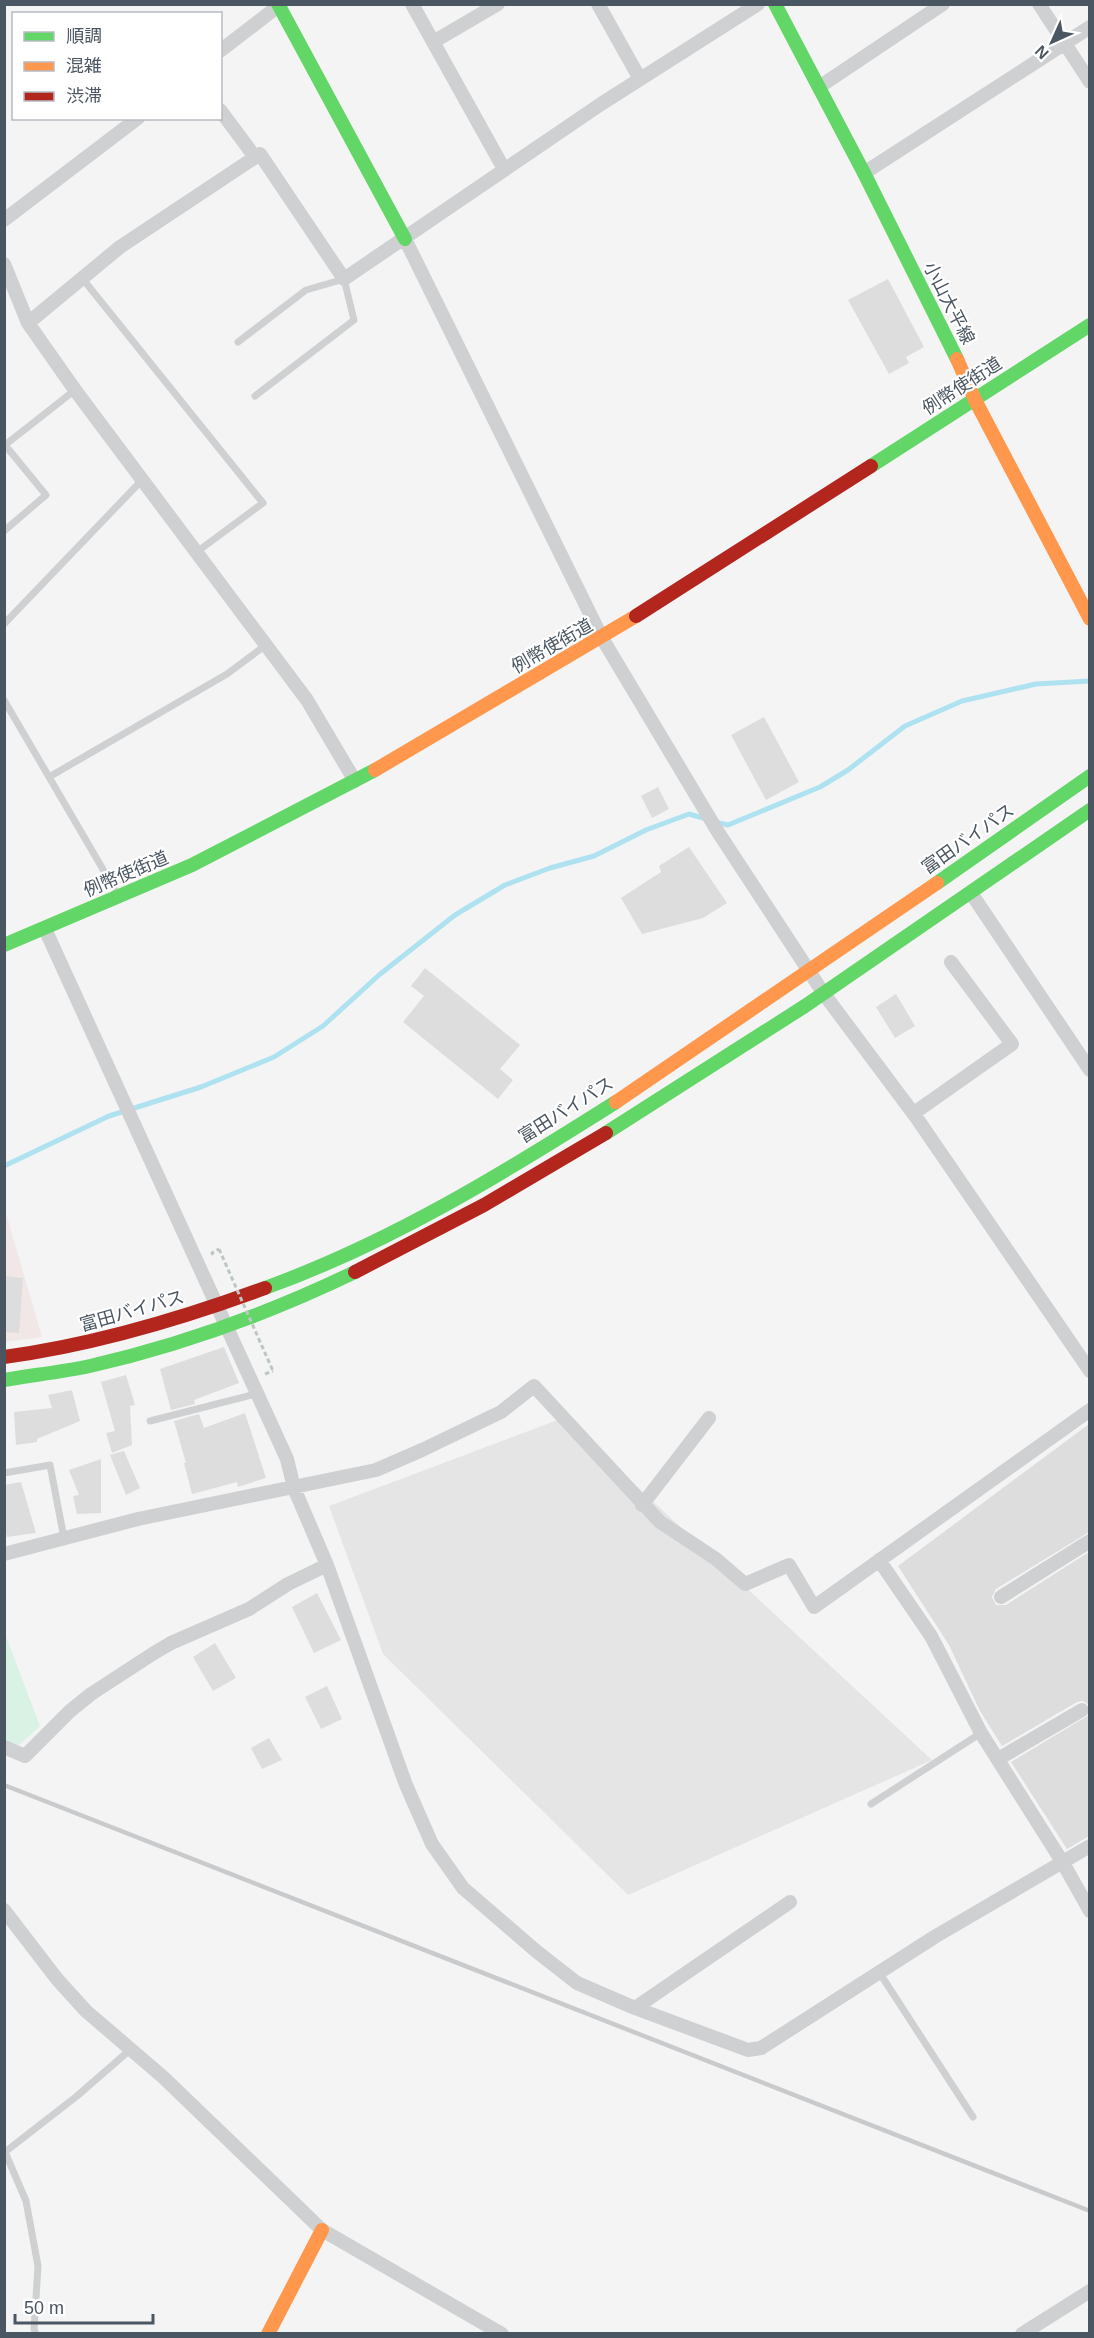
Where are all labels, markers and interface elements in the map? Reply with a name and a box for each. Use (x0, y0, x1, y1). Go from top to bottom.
legend (12, 12, 222, 120)
north arrow (1022, 12, 1082, 72)
text: 順調 (66, 26, 102, 46)
text: N (1032, 42, 1052, 62)
text: 混雑 (66, 56, 102, 76)
text: 渋滞 (66, 86, 102, 106)
street label: 小山大平線 (920, 258, 978, 348)
street label: 例幣使街道 (919, 353, 1005, 419)
street label: 例幣使街道 (508, 615, 596, 677)
street label: 富田バイパス (918, 800, 1018, 878)
street label: 例幣使街道 (81, 847, 171, 901)
street label: 富田バイパス (515, 1073, 617, 1147)
street label: 富田バイパス (78, 1287, 186, 1335)
scale bar (15, 2287, 153, 2325)
text: 50 m (24, 2298, 64, 2318)

